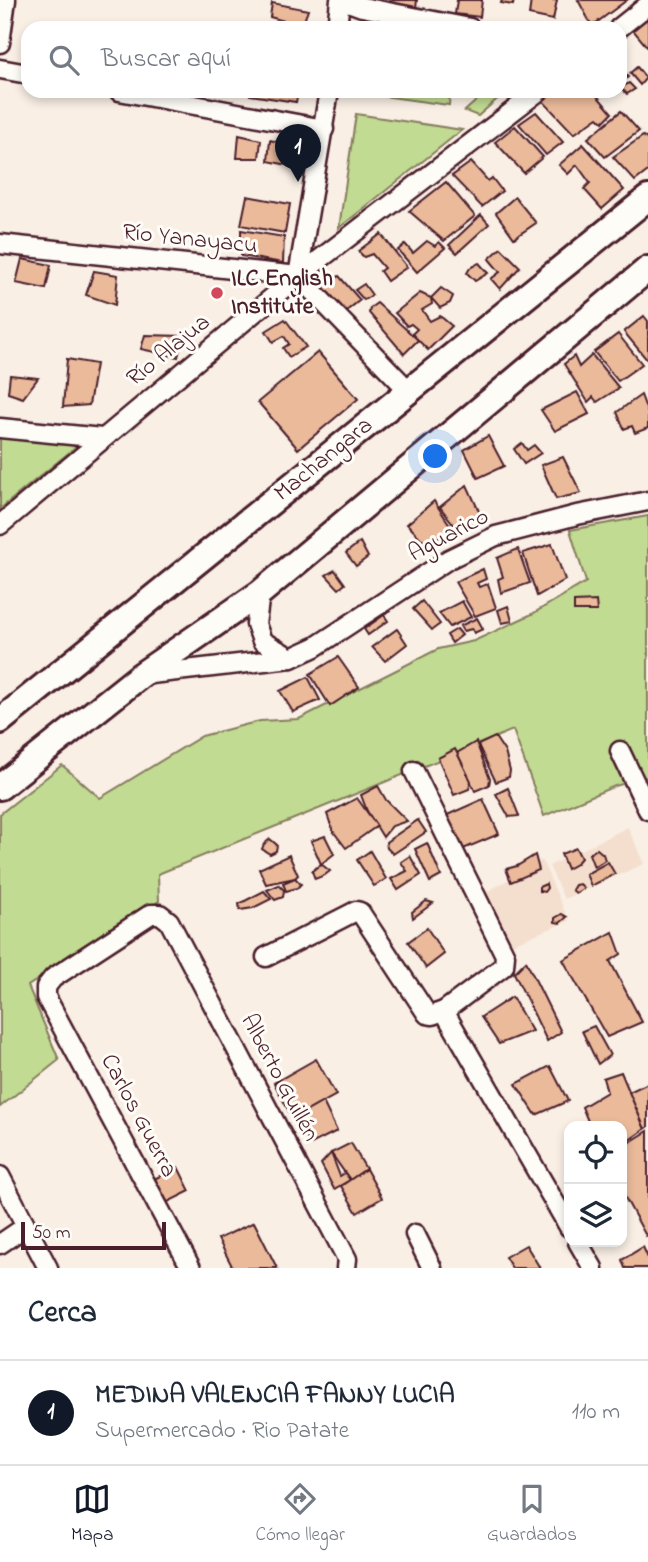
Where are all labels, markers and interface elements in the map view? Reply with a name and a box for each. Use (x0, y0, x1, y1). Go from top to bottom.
search box (21, 21, 627, 98)
icon: search (45, 41, 83, 79)
text: Buscar aquí (101, 41, 231, 79)
pin: 1 (275, 124, 321, 182)
street label: Río Yanayacu (121, 216, 259, 265)
place label: ILC English Institute (231, 262, 333, 325)
marker: ILC English Institute (209, 285, 225, 301)
street label: Río Alajua (119, 306, 219, 396)
street label: Machangara (267, 409, 381, 511)
your location (418, 439, 452, 473)
street label: Aguarico (402, 500, 496, 572)
street label: Alberto Guillén (231, 1008, 327, 1148)
street label: Carlos Guerra (91, 1048, 185, 1184)
map controls (564, 1121, 627, 1247)
button: locate (564, 1121, 627, 1184)
button: layers (564, 1184, 627, 1247)
scale bar (21, 1219, 166, 1251)
text: 50 m (32, 1220, 71, 1247)
text: Cerca (28, 1292, 97, 1336)
text: MEDINA VALENCIA FANNY LUCIA (95, 1377, 455, 1415)
text: 1 (47, 1396, 55, 1429)
text: 110 m (572, 1396, 620, 1429)
text: Supermercado · Rio Patate (95, 1415, 349, 1448)
tab: Mapa (71, 1480, 113, 1549)
tab: Cómo llegar (256, 1480, 345, 1549)
tab: Guardados (487, 1480, 577, 1549)

